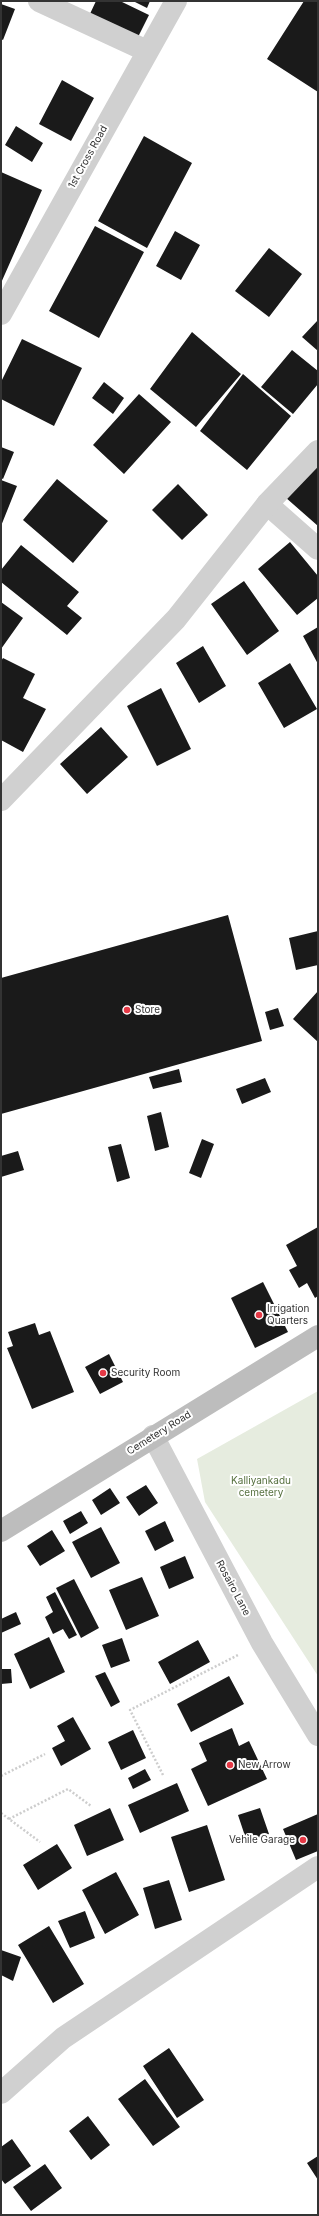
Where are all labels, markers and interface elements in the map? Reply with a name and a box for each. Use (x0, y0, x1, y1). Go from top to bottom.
street label: 1st Cross Road (66, 124, 110, 190)
place label: Store (135, 1004, 160, 1016)
marker: Store (122, 1005, 132, 1015)
place label: Irrigation Quarters (267, 1303, 309, 1326)
marker: Irrigation Quarters (254, 1310, 264, 1320)
place label: Security Room (111, 1367, 180, 1379)
marker: Security Room (98, 1368, 108, 1378)
street label: Cemetery Road (125, 1409, 193, 1457)
park label: Kalliyankadu cemetery (231, 1475, 291, 1498)
street label: Rosairo Lane (213, 1558, 253, 1618)
place label: New Arrow (238, 1759, 291, 1771)
marker: New Arrow (225, 1760, 235, 1770)
place label: Vehile Garage (229, 1834, 295, 1846)
marker: Vehile Garage (298, 1835, 308, 1845)

